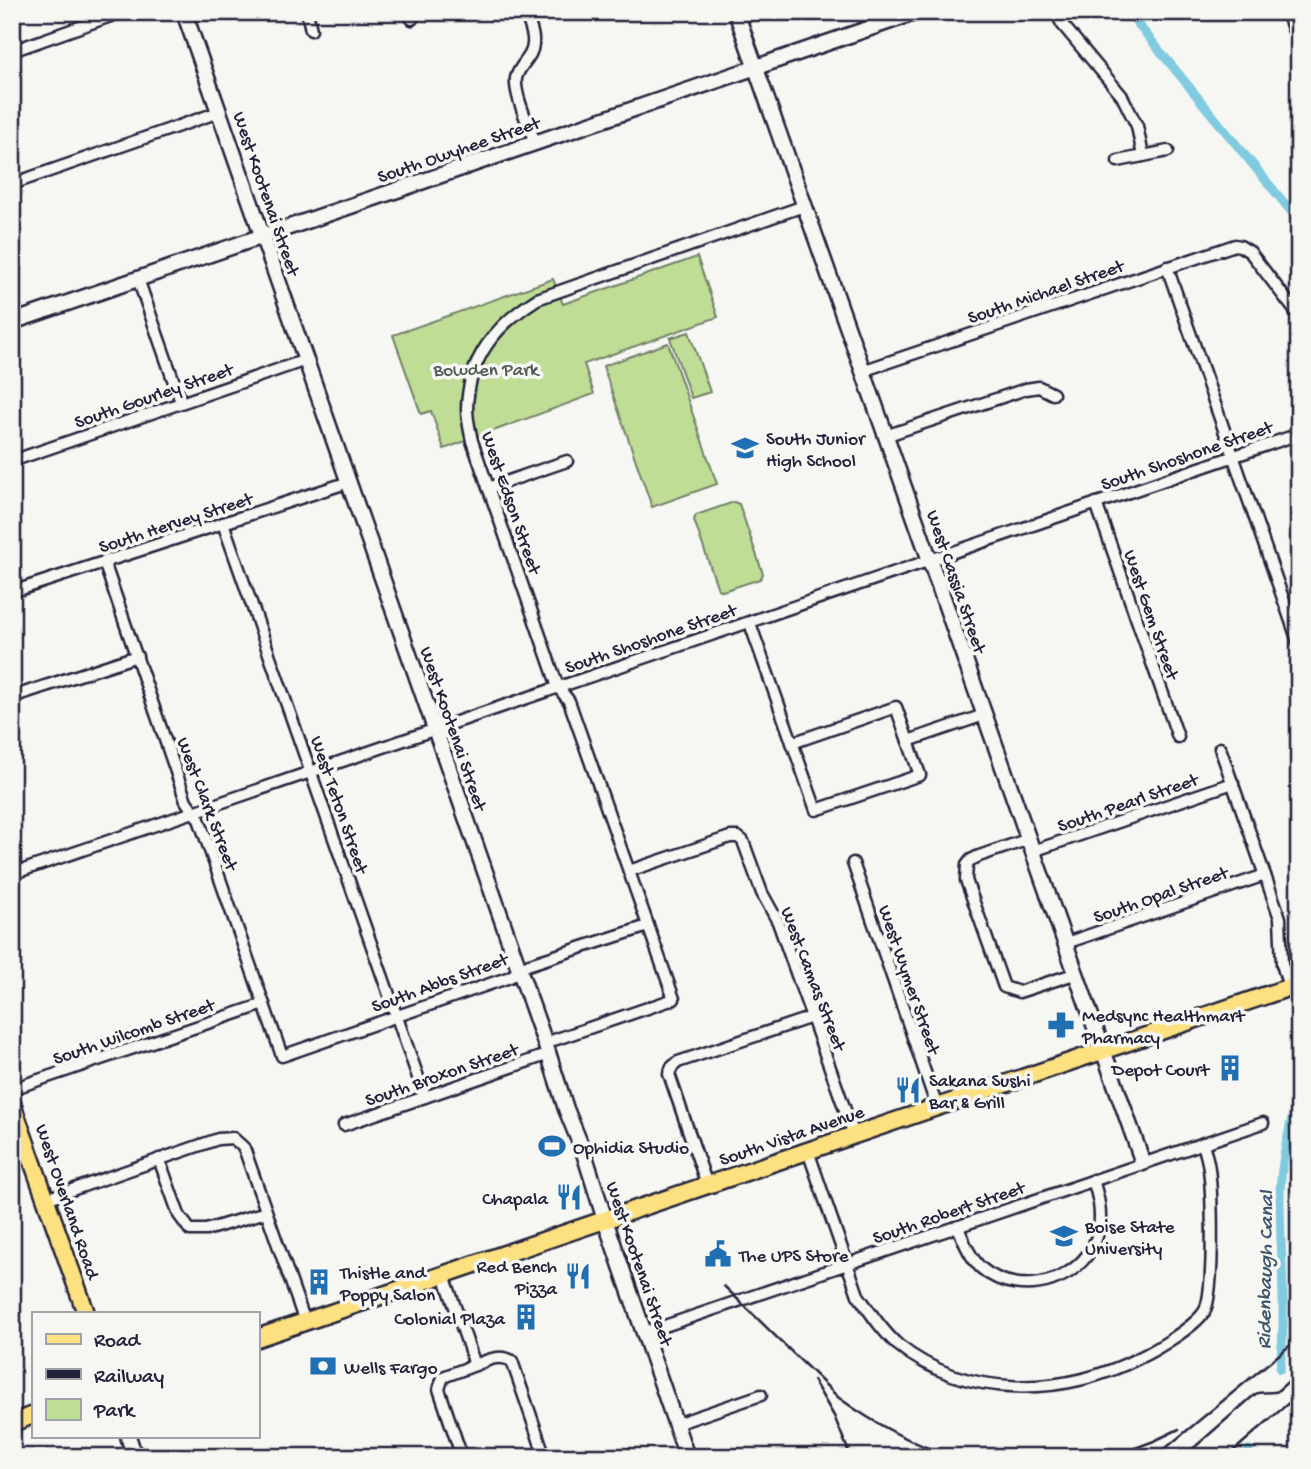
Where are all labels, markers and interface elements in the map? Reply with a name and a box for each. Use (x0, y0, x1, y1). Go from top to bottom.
street label: West Kootenai Street (226, 109, 304, 281)
street label: South Owyhee Street (375, 112, 546, 190)
street label: South Michael Street (965, 255, 1129, 331)
street label: South Gourley Street (72, 359, 239, 435)
park label: Bowden Park (433, 360, 540, 383)
street label: South Shoshone Street (1098, 416, 1278, 497)
street label: West Edson Street (475, 429, 546, 580)
place label: South Junior High School (766, 429, 867, 474)
school or university icon: South Junior High School (730, 433, 760, 463)
street label: South Hervey Street (96, 488, 258, 560)
street label: West Cassia Street (919, 508, 991, 659)
street label: West Gem Street (1117, 547, 1183, 685)
street label: South Shoshone Street (562, 599, 742, 680)
street label: West Kootenai Street (413, 644, 491, 816)
street label: West Teton Street (303, 733, 373, 879)
street label: West Clark Street (170, 734, 242, 876)
street label: South Pearl Street (1055, 769, 1203, 839)
street label: South Opal Street (1091, 862, 1234, 930)
street label: West Wymer Street (871, 903, 945, 1060)
street label: West Camas Street (774, 904, 851, 1057)
street label: South Abbs Street (369, 948, 514, 1020)
street label: South Wilcomb Street (50, 994, 220, 1072)
place label: Medsync Healthmart Pharmacy (1081, 1006, 1247, 1051)
pharmacy icon: Medsync Healthmart Pharmacy (1046, 1010, 1076, 1040)
street label: South Broxon Street (363, 1039, 524, 1113)
building icon: Depot Court (1215, 1053, 1245, 1083)
place label: Depot Court (1110, 1060, 1211, 1083)
place label: Sakana Sushi Bar & Grill (928, 1071, 1031, 1116)
restaurant icon: Sakana Sushi Bar & Grill (893, 1075, 923, 1105)
street label: South Vista Avenue (717, 1102, 868, 1173)
street label: West Overland Road (28, 1122, 104, 1284)
sports icon: Ophidia Studio (537, 1131, 567, 1161)
place label: Ophidia Studio (573, 1138, 689, 1161)
street label: South Robert Street (870, 1177, 1030, 1251)
street label: West Kootenai Street (599, 1179, 677, 1351)
restaurant icon: Chapala (554, 1182, 584, 1212)
place label: Chapala (482, 1189, 549, 1212)
water label: Ridenbaugh Canal (1254, 1189, 1281, 1350)
place label: Boise State University (1084, 1217, 1175, 1262)
school or university icon: Boise State University (1049, 1221, 1079, 1251)
public building icon: The UPS Store (703, 1239, 733, 1269)
place label: The UPS Store (738, 1246, 849, 1269)
place label: Red Bench Pizza (476, 1257, 558, 1302)
restaurant icon: Red Bench Pizza (563, 1261, 593, 1291)
place label: Thistle and Poppy Salon (339, 1263, 435, 1308)
building icon: Thistle and Poppy Salon (304, 1267, 334, 1297)
building icon: Colonial Plaza (511, 1302, 541, 1332)
place label: Colonial Plaza (394, 1309, 506, 1332)
legend (32, 1312, 259, 1438)
text: Road (94, 1330, 142, 1355)
bank icon: Wells Fargo (308, 1351, 338, 1381)
place label: Wells Fargo (344, 1358, 438, 1381)
text: Railway (94, 1366, 164, 1391)
text: Park (93, 1400, 137, 1425)

